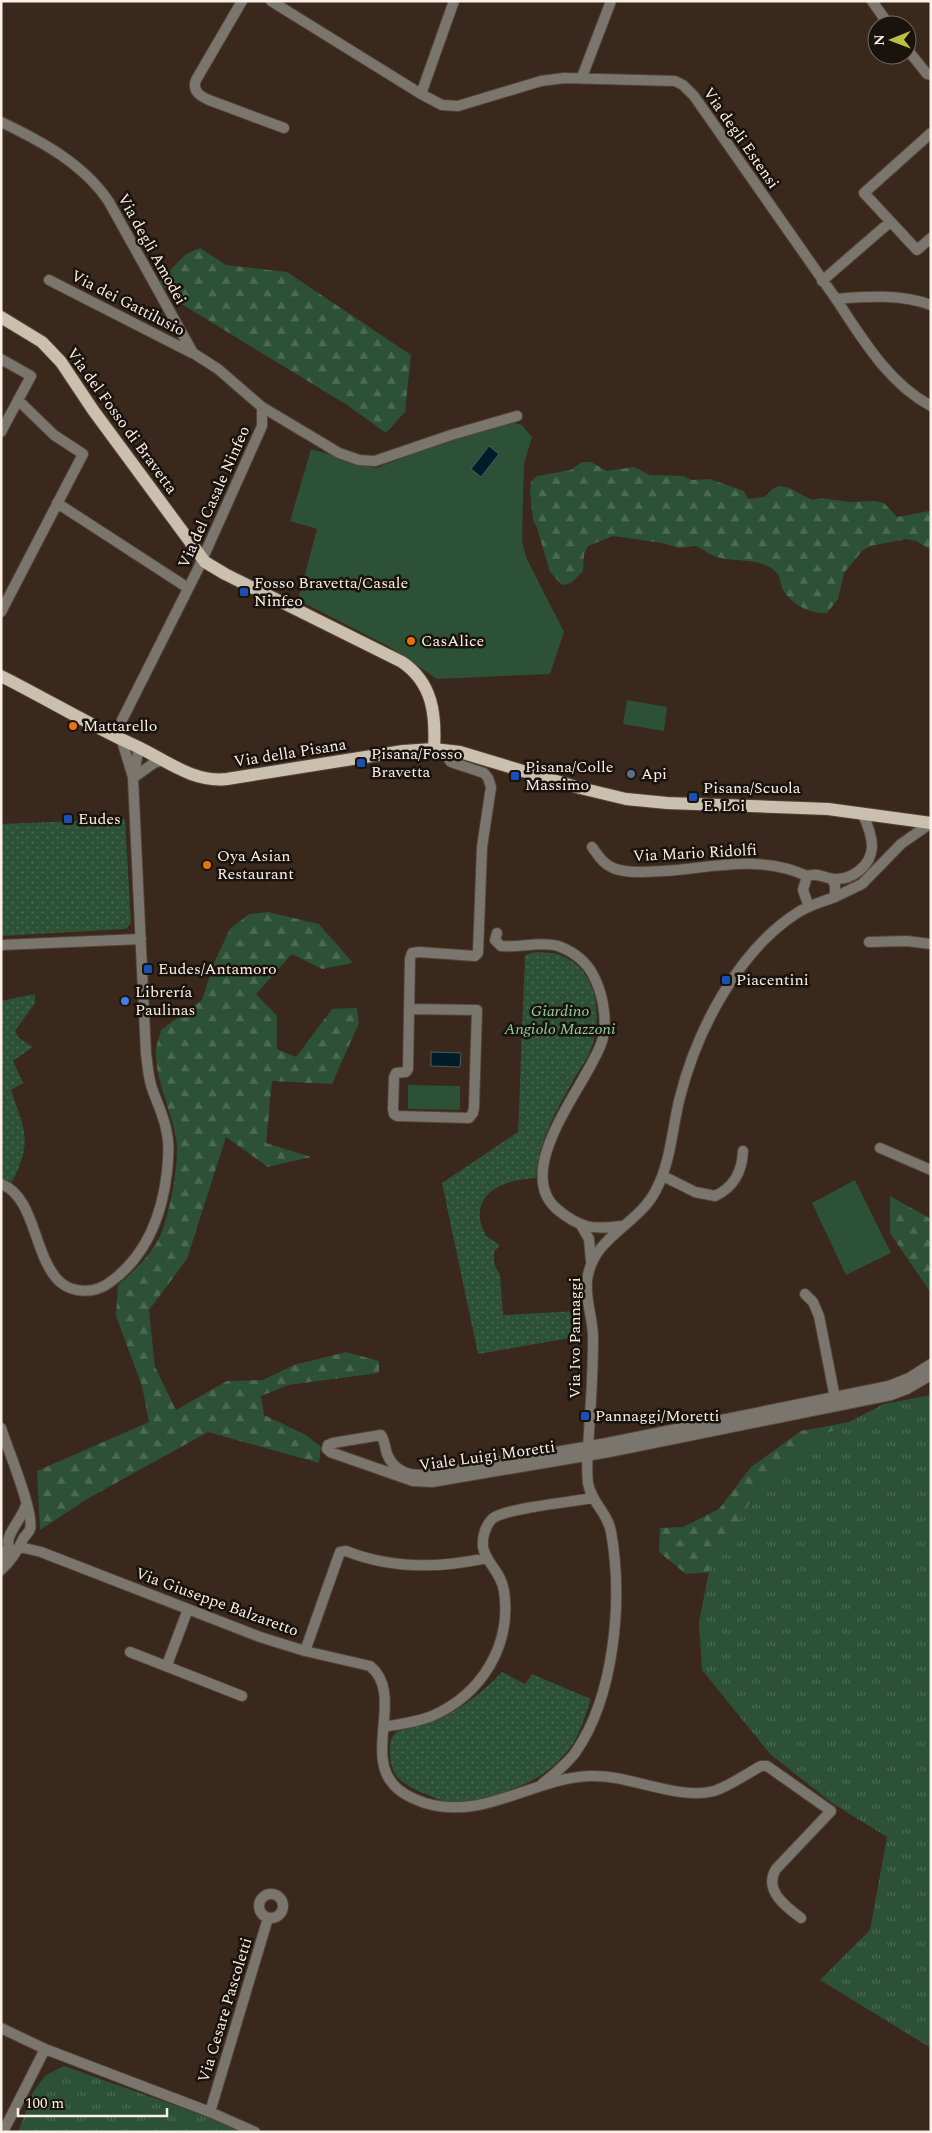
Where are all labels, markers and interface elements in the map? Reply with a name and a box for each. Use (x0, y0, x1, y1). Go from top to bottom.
north arrow (867, 15, 917, 65)
text: N (869, 34, 890, 46)
street label: Via degli Estensi (697, 82, 785, 194)
street label: Via degli Amodei (111, 189, 193, 309)
street label: Via dei Gattilusio (67, 264, 189, 342)
street label: Via del Fosso di Bravetta (61, 343, 183, 499)
street label: Via del Casale Ninfeo (172, 422, 256, 572)
place label: Fosso Bravetta/Casale Ninfeo (254, 571, 408, 613)
marker: Fosso Bravetta/Casale Ninfeo (238, 586, 250, 598)
place label: CasAlice (421, 629, 484, 653)
marker: CasAlice (405, 635, 417, 647)
place label: Mattarello (83, 714, 157, 738)
marker: Mattarello (67, 720, 79, 732)
street label: Via della Pisana (232, 732, 348, 774)
place label: Pisana/Fosso Bravetta (371, 742, 462, 784)
place label: Pisana/Colle Massimo (525, 755, 613, 797)
marker: Pisana/Fosso Bravetta (355, 757, 367, 769)
place label: Api (641, 762, 667, 786)
marker: Api (625, 768, 637, 780)
marker: Pisana/Colle Massimo (509, 770, 521, 782)
place label: Pisana/Scuola E. Loi (703, 776, 801, 818)
marker: Pisana/Scuola E. Loi (687, 791, 699, 803)
place label: Eudes (78, 807, 121, 831)
marker: Eudes (62, 813, 74, 825)
street label: Via Mario Ridolfi (632, 838, 758, 868)
place label: Oya Asian Restaurant (217, 844, 294, 886)
marker: Oya Asian Restaurant (201, 859, 213, 871)
place label: Eudes/Antamoro (158, 957, 277, 981)
marker: Eudes/Antamoro (142, 963, 154, 975)
place label: Piacentini (736, 968, 809, 992)
marker: Piacentini (720, 974, 732, 986)
place label: Librería Paulinas (135, 980, 195, 1022)
marker: Librería Paulinas (119, 995, 131, 1007)
park label: Giardino Angiolo Mazzoni (503, 999, 616, 1041)
street label: Via Ivo Pannaggi (563, 1277, 587, 1399)
place label: Pannaggi/Moretti (595, 1404, 720, 1428)
marker: Pannaggi/Moretti (579, 1410, 591, 1422)
street label: Viale Luigi Moretti (417, 1435, 557, 1477)
street label: Via Giuseppe Balzaretto (132, 1561, 302, 1643)
street label: Via Cesare Pascoletti (192, 1934, 258, 2086)
scale bar (18, 2086, 166, 2118)
text: 100 m (25, 2092, 64, 2115)

